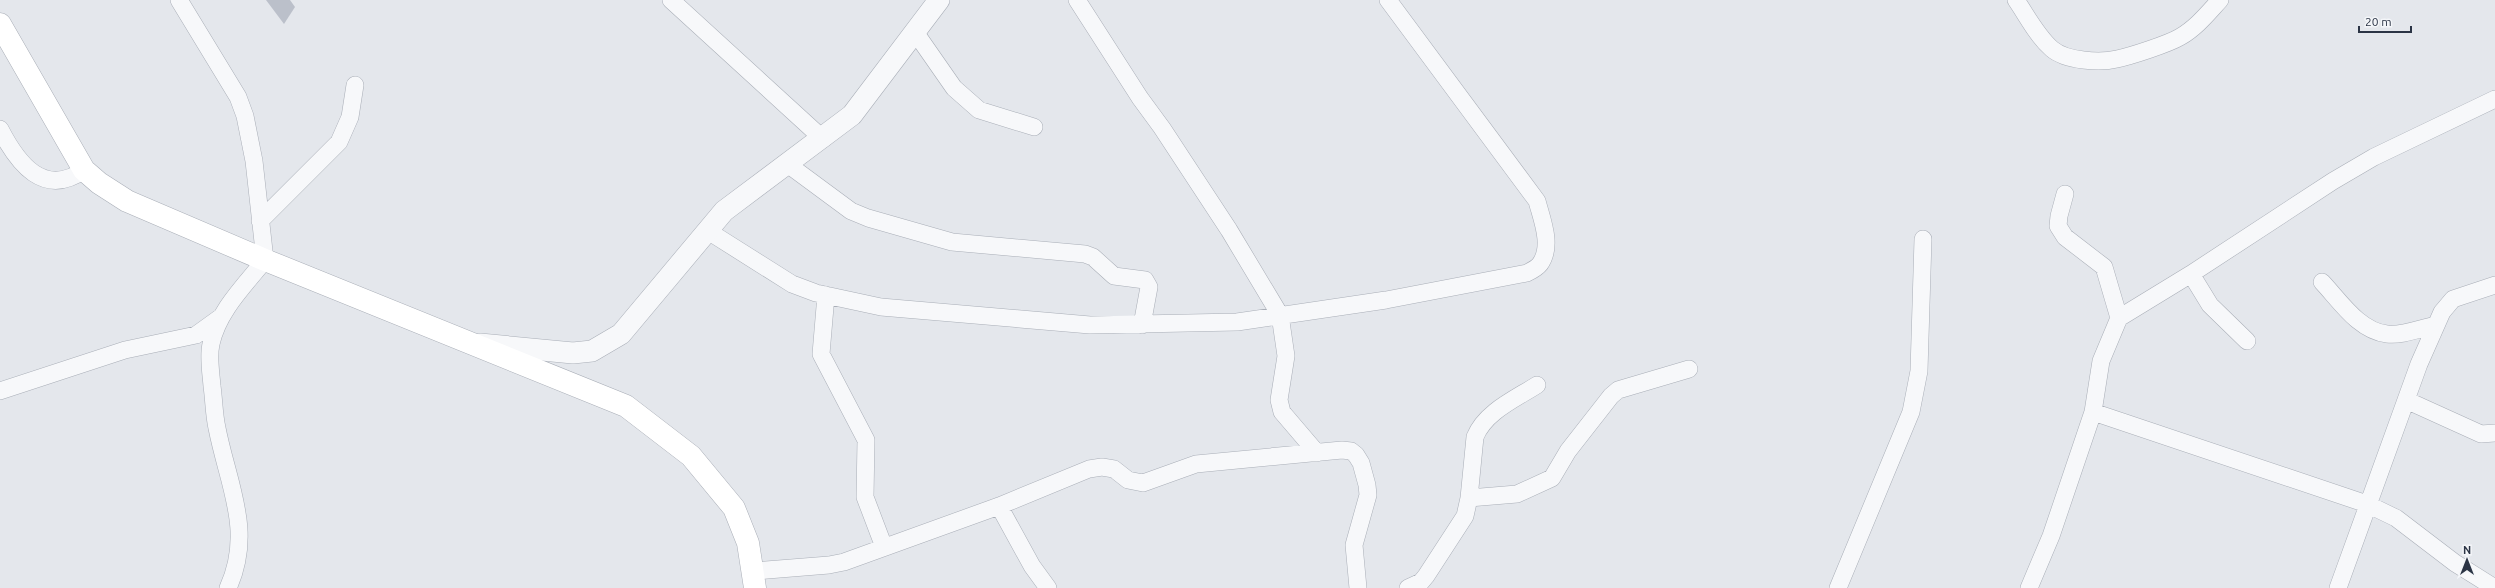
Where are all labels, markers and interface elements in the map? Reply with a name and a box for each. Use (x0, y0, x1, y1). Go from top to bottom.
scale bar (2359, 8, 2411, 34)
text: 20 m (2365, 15, 2392, 28)
north arrow (2447, 540, 2487, 580)
text: N (2463, 544, 2471, 556)

